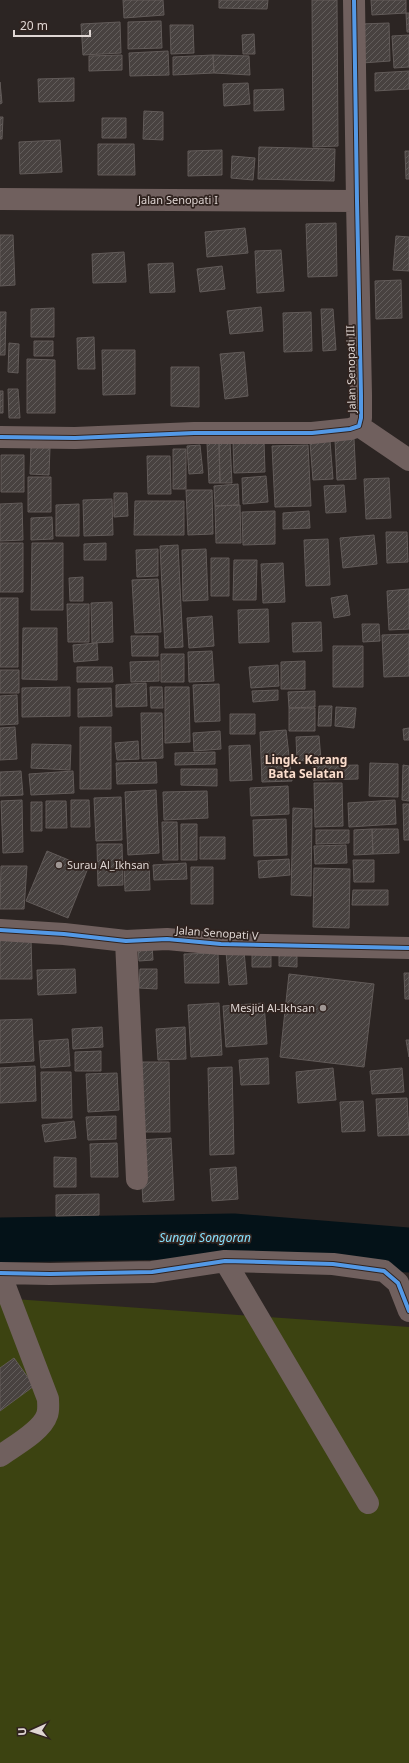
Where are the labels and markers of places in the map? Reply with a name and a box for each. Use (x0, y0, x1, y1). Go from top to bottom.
place label: Surau Al_Ikhsan (67, 857, 149, 872)
marker: Surau Al_Ikhsan (54, 860, 64, 870)
place label: Mesjid Al-Ikhsan (230, 1000, 315, 1015)
marker: Mesjid Al-Ikhsan (318, 1003, 328, 1013)

